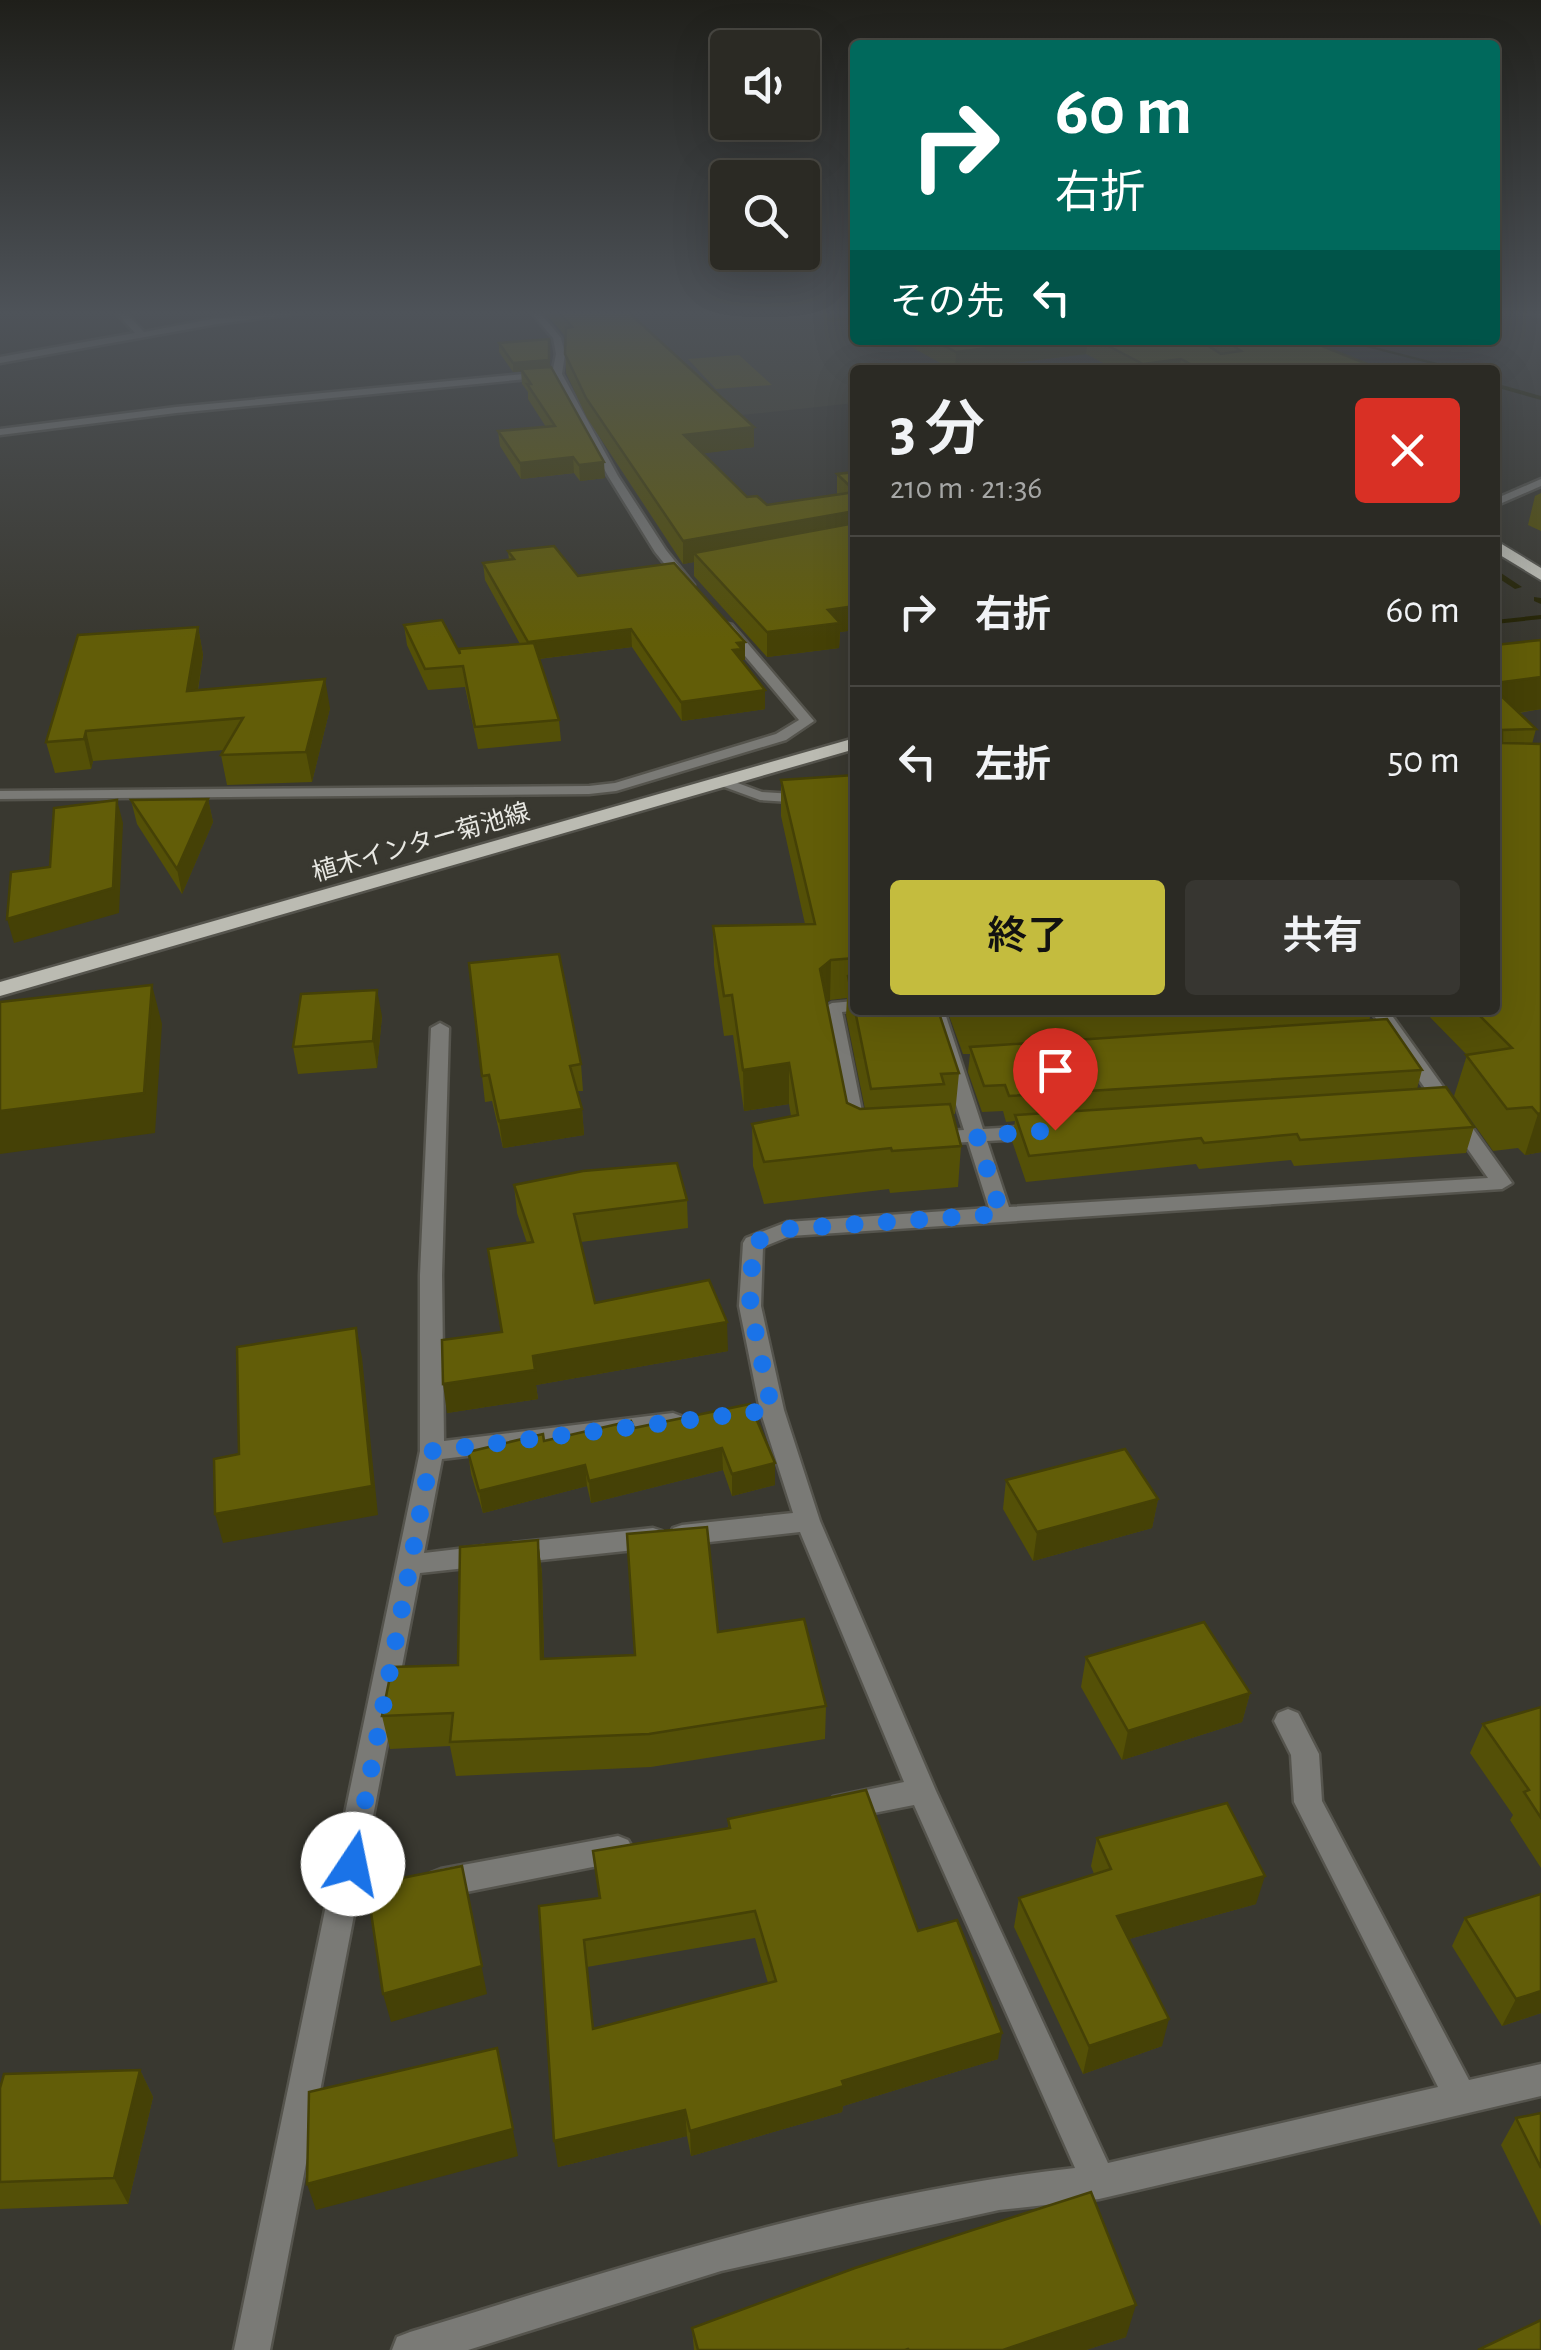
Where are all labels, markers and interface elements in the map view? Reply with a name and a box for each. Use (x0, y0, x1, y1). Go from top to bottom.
map controls (710, 30, 820, 270)
button: sound (710, 30, 820, 140)
text: 60 m (1055, 77, 1192, 147)
icon: right (890, 80, 1020, 210)
button: search (710, 160, 820, 270)
text: 右折 (1055, 171, 1145, 216)
icon: left (1024, 270, 1079, 325)
text: その先 (890, 284, 1004, 322)
button: close (1355, 398, 1460, 503)
text: 3 分 (890, 401, 985, 461)
text: 210 m · 21:36 (890, 472, 1042, 504)
icon: right (890, 584, 945, 639)
text: 60 m (1385, 592, 1460, 630)
text: 右折 (975, 597, 1051, 635)
icon: left (890, 734, 945, 789)
text: 50 m (1387, 742, 1460, 780)
text: 左折 (975, 747, 1051, 785)
street label: 植木インター菊池線 (309, 798, 533, 886)
button: 終了 (890, 880, 1165, 995)
button: 共有 (1185, 880, 1460, 995)
pin (1013, 1028, 1098, 1131)
icon: arrive (1028, 1043, 1083, 1098)
position arrow (301, 1812, 405, 1916)

